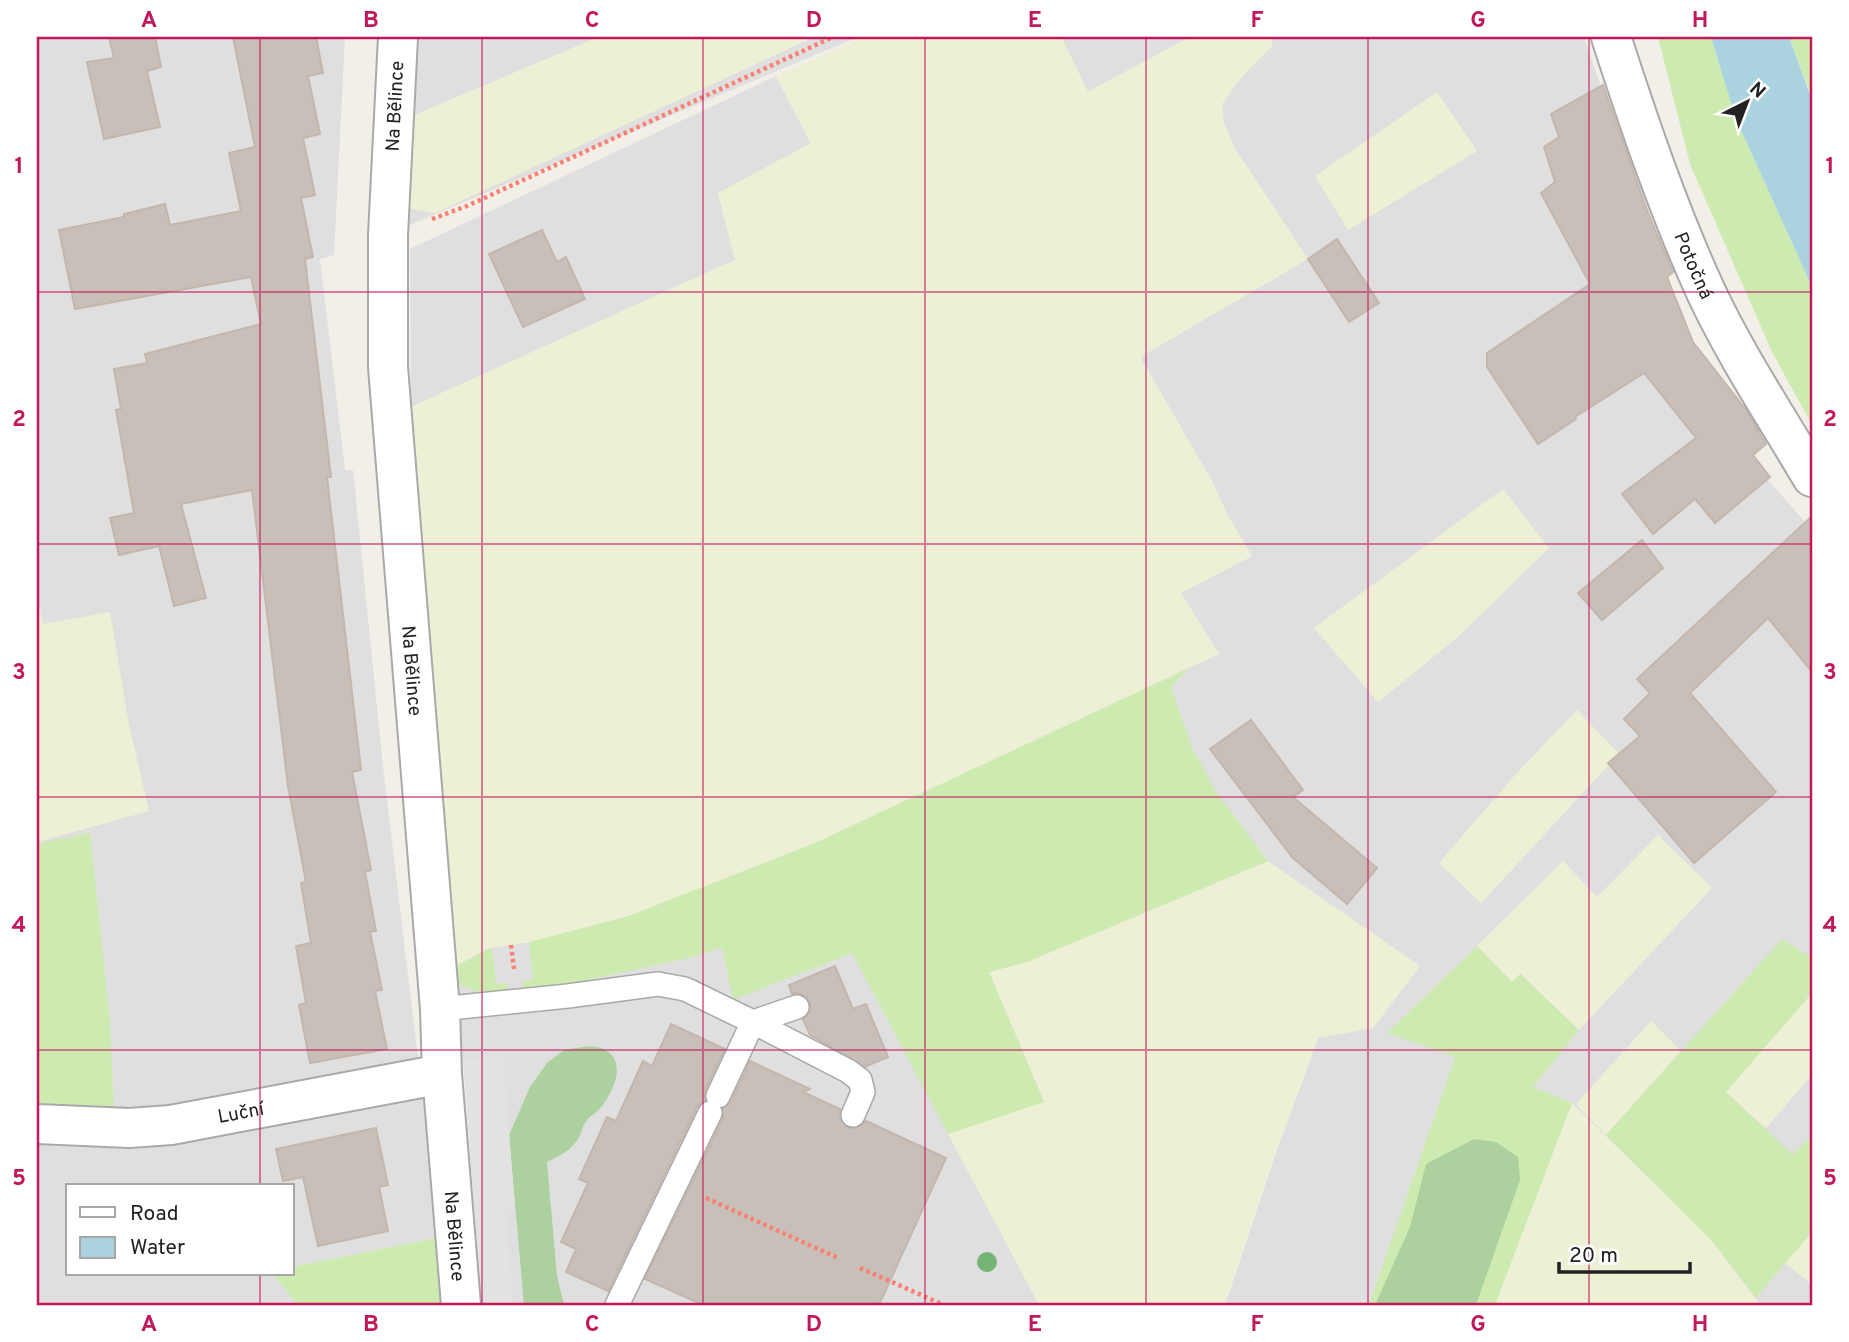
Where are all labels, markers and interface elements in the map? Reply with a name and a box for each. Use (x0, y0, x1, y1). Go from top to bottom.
text: A (141, 7, 157, 36)
text: B (363, 7, 379, 36)
text: C (585, 7, 599, 36)
text: D (806, 7, 822, 36)
text: E (1028, 7, 1042, 36)
text: F (1250, 7, 1264, 36)
text: G (1470, 7, 1486, 36)
text: H (1692, 7, 1708, 36)
street label: Na Bělince (382, 60, 410, 152)
north arrow (1713, 66, 1783, 136)
text: N (1744, 77, 1770, 104)
text: 1 (14, 153, 24, 182)
text: 1 (1825, 153, 1835, 182)
street label: Potočná (1667, 229, 1718, 303)
text: 2 (12, 406, 26, 435)
text: 2 (1823, 406, 1837, 435)
street label: Na Bělince (395, 625, 426, 717)
text: 3 (12, 659, 26, 688)
text: 3 (1823, 659, 1837, 688)
text: 4 (12, 912, 26, 941)
text: 4 (1823, 912, 1837, 941)
street label: Luční (216, 1097, 268, 1130)
text: 5 (12, 1165, 26, 1194)
text: 5 (1823, 1165, 1837, 1194)
legend (66, 1184, 294, 1276)
street label: Na Bělince (438, 1190, 469, 1282)
text: Road (130, 1201, 179, 1228)
scale bar (1559, 1230, 1690, 1274)
text: Water (130, 1235, 185, 1262)
text: 20 m (1569, 1243, 1618, 1270)
text: A (141, 1311, 157, 1340)
text: B (363, 1311, 379, 1340)
text: C (585, 1311, 599, 1340)
text: D (806, 1311, 822, 1340)
text: E (1028, 1311, 1042, 1340)
text: F (1250, 1311, 1264, 1340)
text: G (1470, 1311, 1486, 1340)
text: H (1692, 1311, 1708, 1340)

